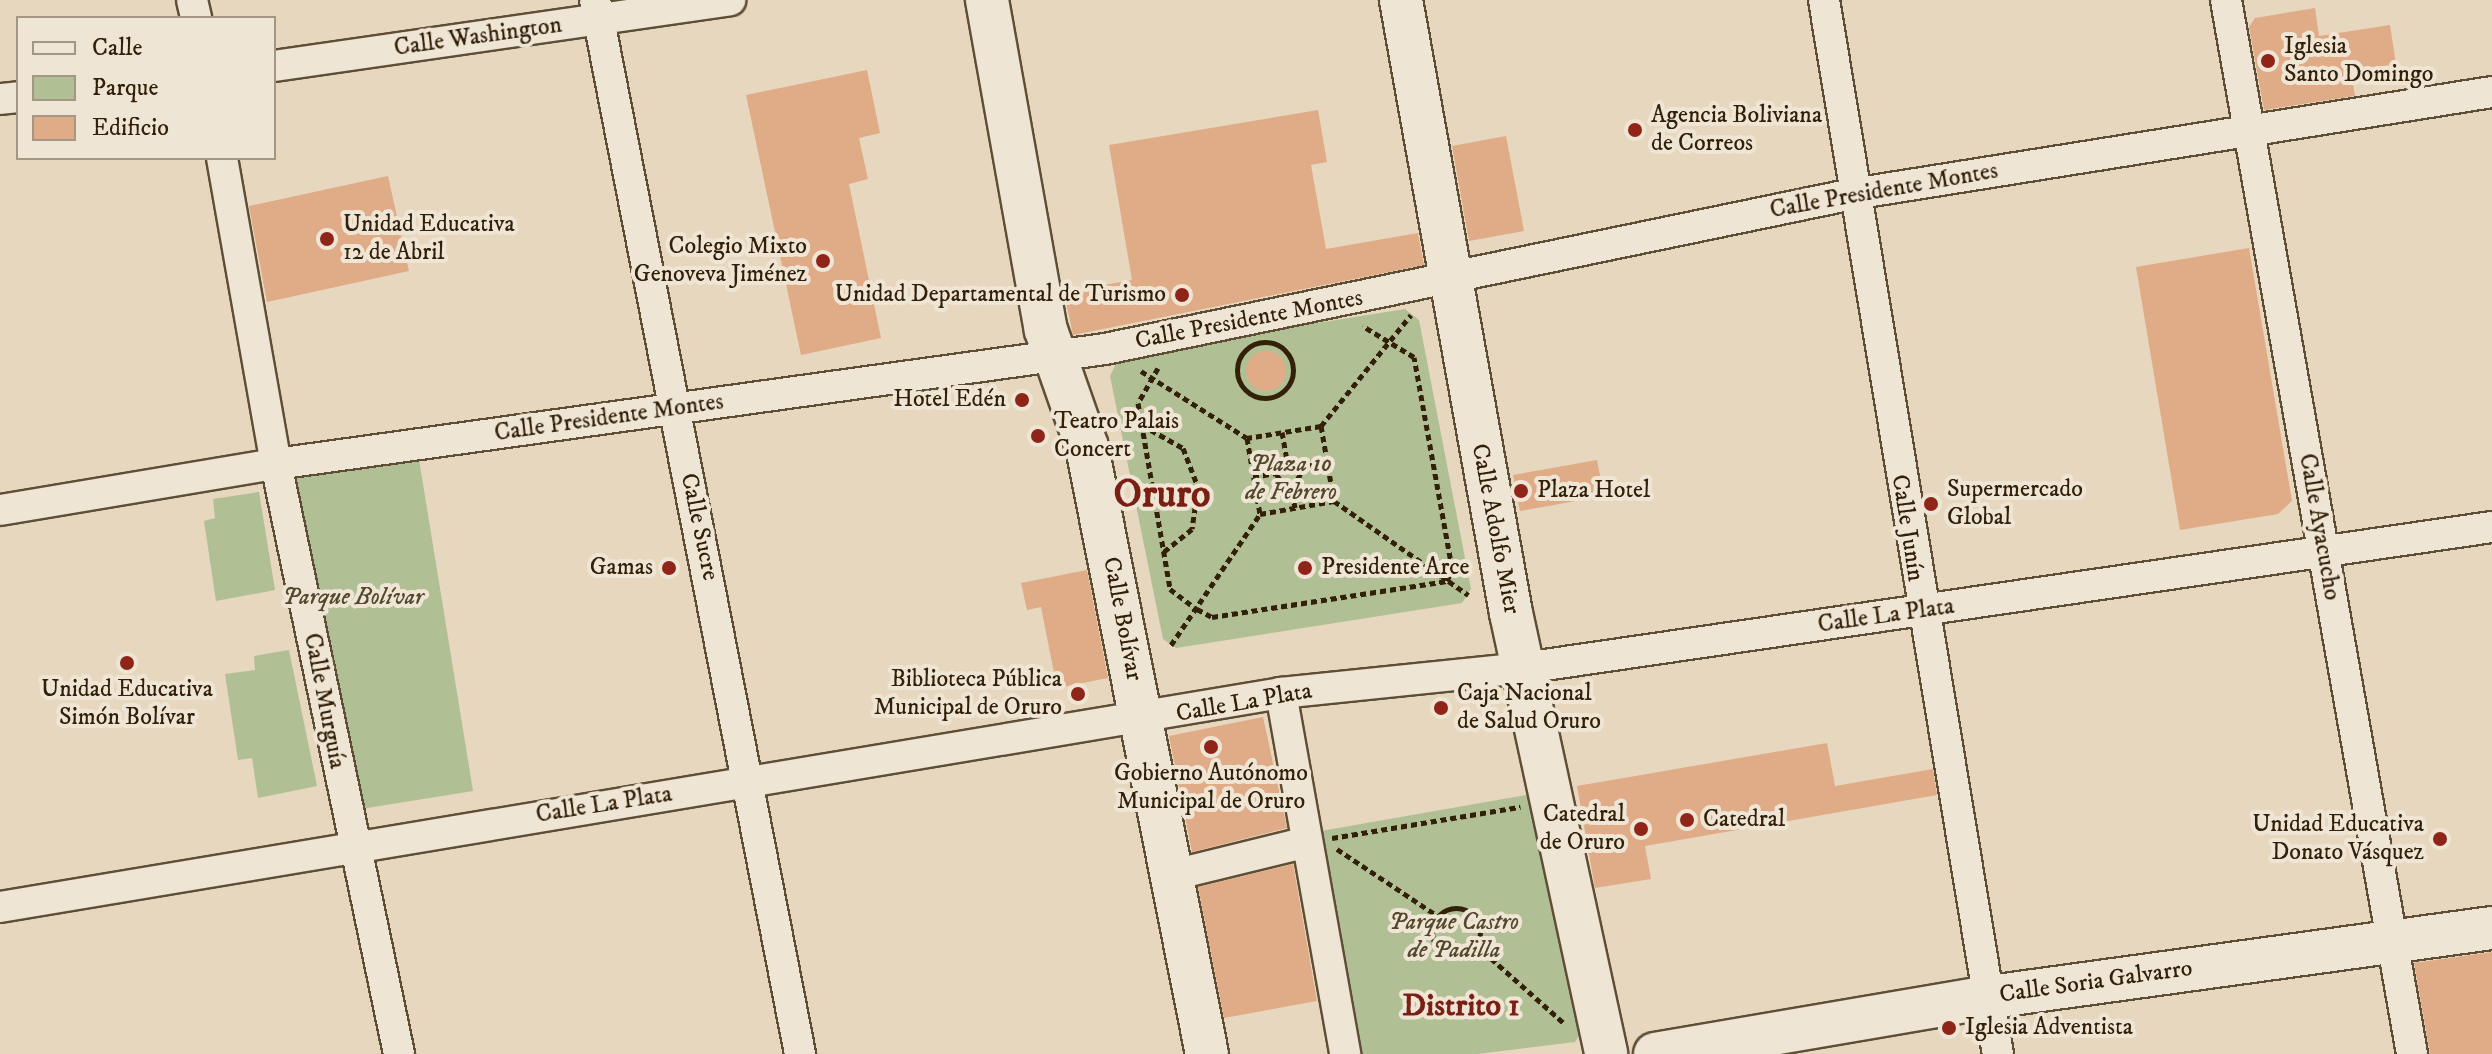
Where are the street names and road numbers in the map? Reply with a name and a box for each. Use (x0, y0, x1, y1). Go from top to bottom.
street label: Calle Washington (392, 11, 564, 63)
street label: Calle Presidente Montes (1768, 157, 2000, 225)
street label: Calle Presidente Montes (1133, 284, 1365, 356)
street label: Calle Presidente Montes (493, 388, 725, 448)
street label: Calle Adolfo Mier (1464, 441, 1526, 617)
street label: Calle Ayacucho (2292, 451, 2346, 603)
street label: Calle Sucre (674, 471, 724, 583)
street label: Calle Junín (1884, 473, 1930, 583)
street label: Calle Bolívar (1096, 555, 1148, 683)
street label: Calle La Plata (1816, 592, 1956, 640)
street label: Calle Murguía (297, 631, 351, 771)
street label: Calle La Plata (1174, 677, 1314, 729)
street label: Calle La Plata (534, 780, 674, 830)
street label: Calle Soria Galvarro (1998, 954, 2194, 1010)

